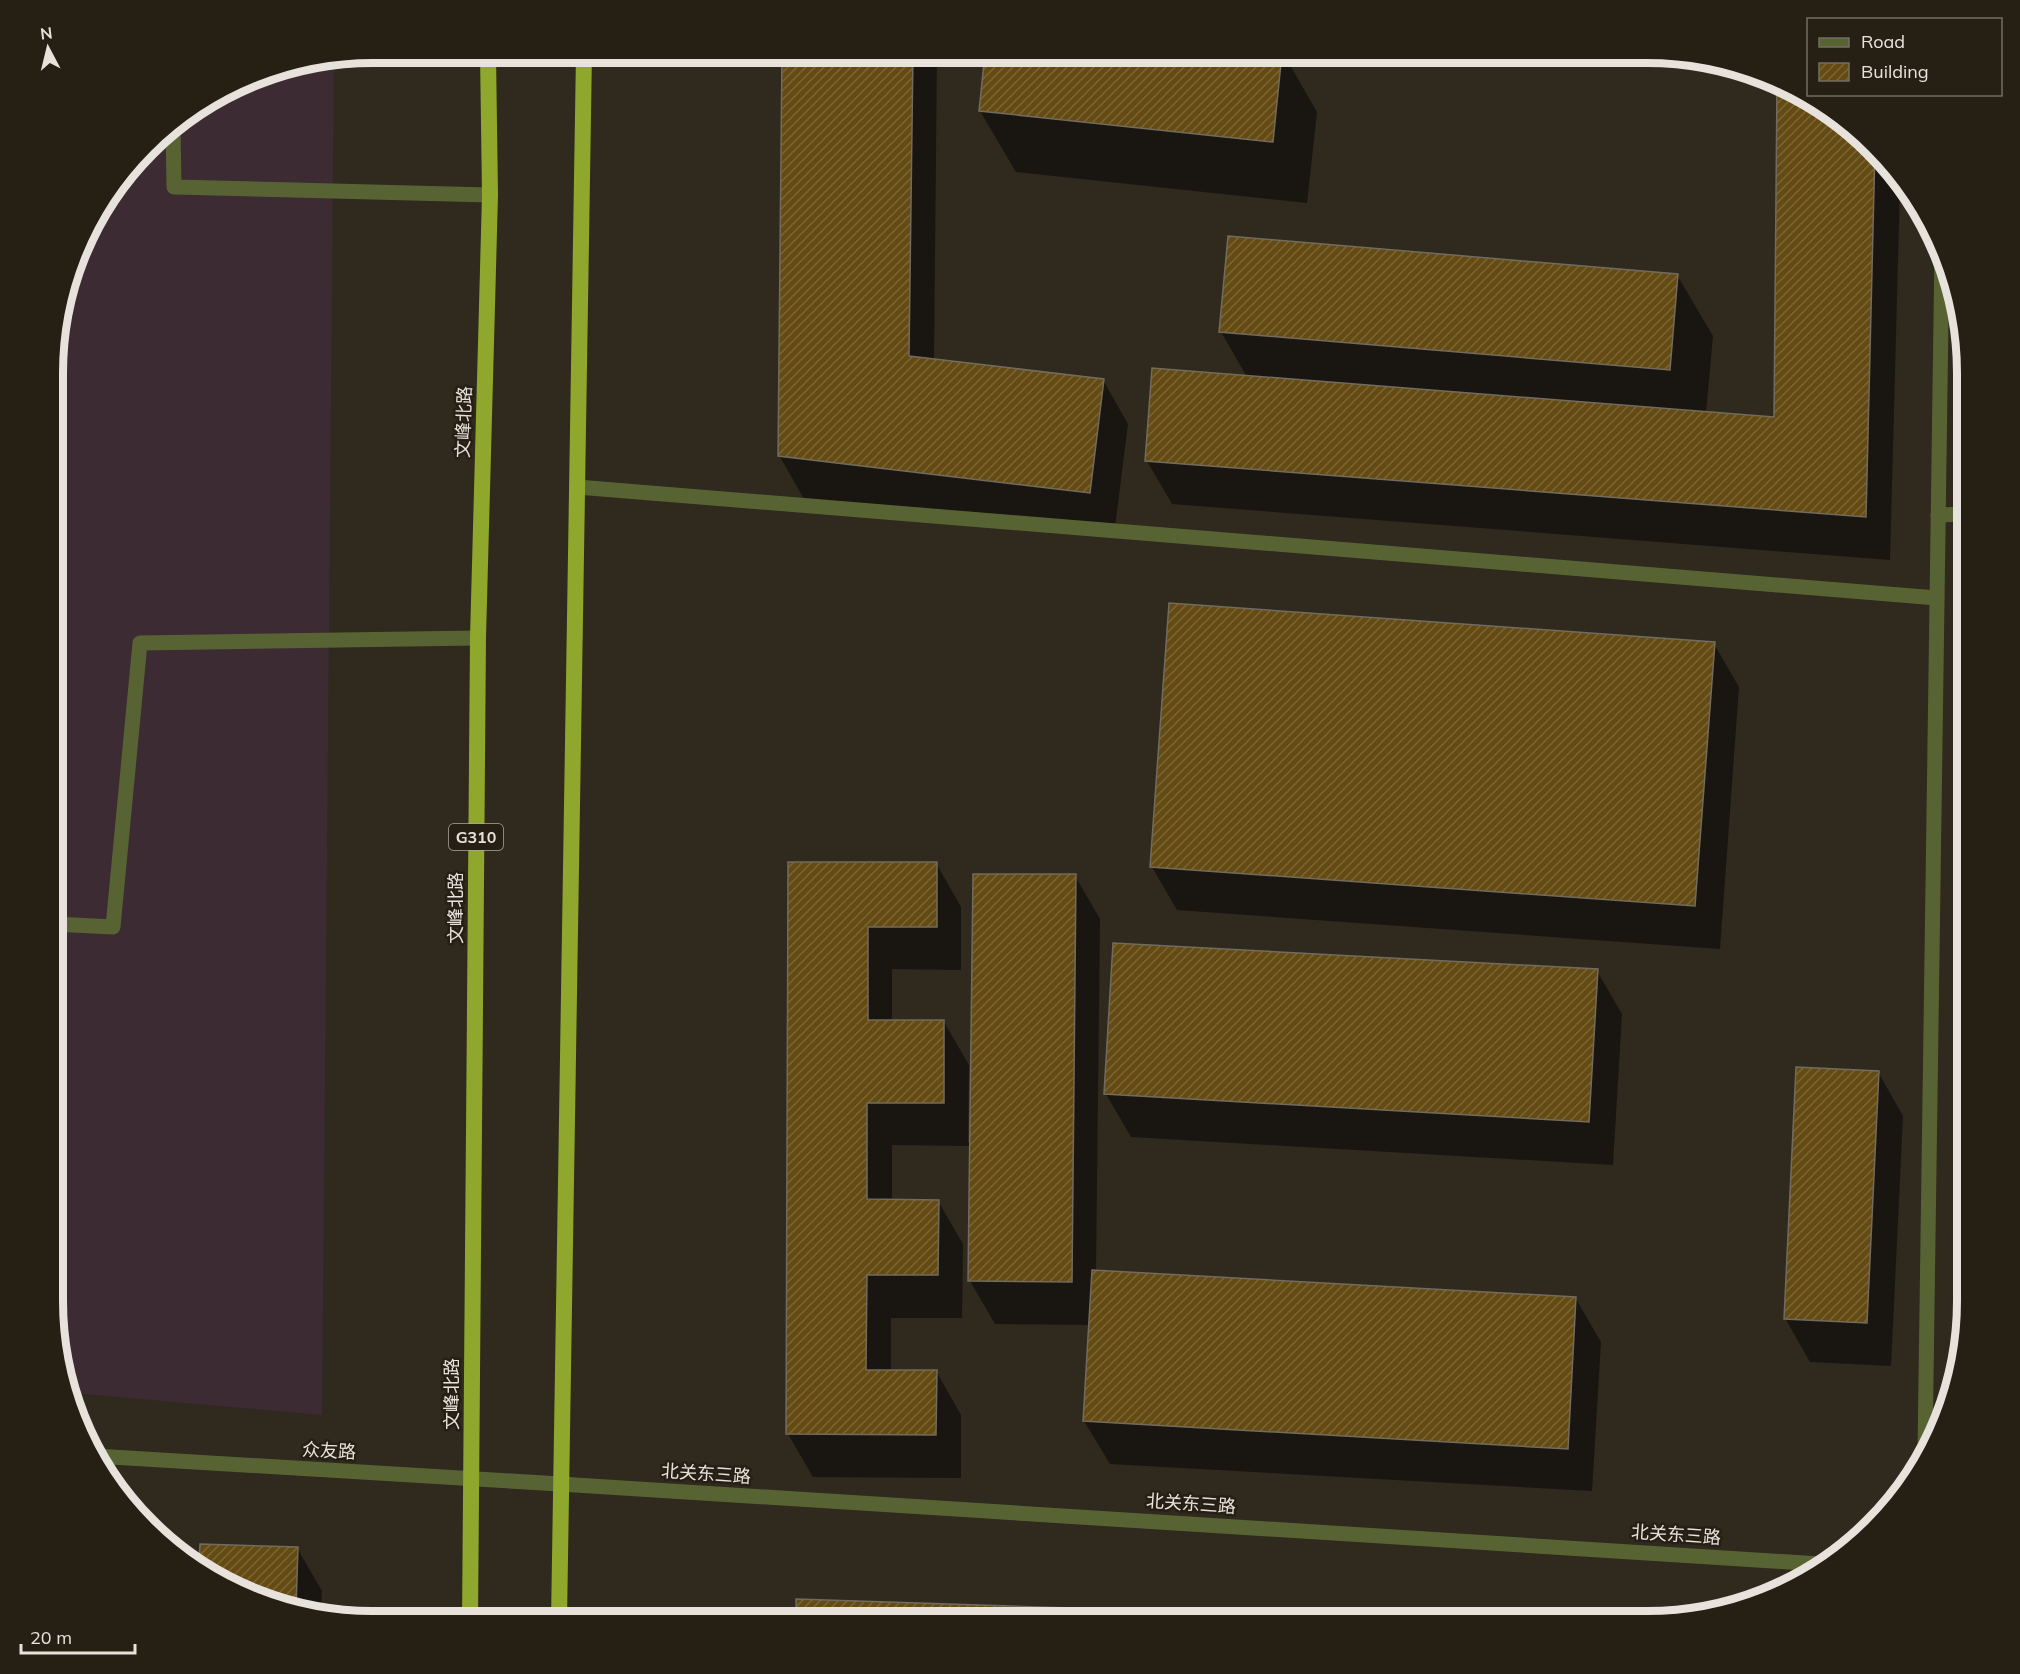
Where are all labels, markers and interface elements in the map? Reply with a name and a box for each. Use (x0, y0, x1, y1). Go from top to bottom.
north arrow (18, 18, 78, 78)
legend (1807, 18, 2002, 96)
text: N (39, 22, 53, 44)
text: Road (1861, 30, 1905, 53)
text: Building (1861, 60, 1929, 83)
street label: 文峰北路 (451, 386, 476, 458)
road number: G310 (449, 824, 503, 850)
street label: 文峰北路 (444, 872, 467, 944)
street label: 文峰北路 (440, 1358, 463, 1430)
street label: 众友路 (301, 1438, 357, 1463)
street label: 北关东三路 (660, 1459, 752, 1488)
street label: 北关东三路 (1145, 1489, 1237, 1518)
street label: 北关东三路 (1630, 1520, 1722, 1549)
scale bar (21, 1617, 135, 1655)
text: 20 m (30, 1626, 72, 1649)

